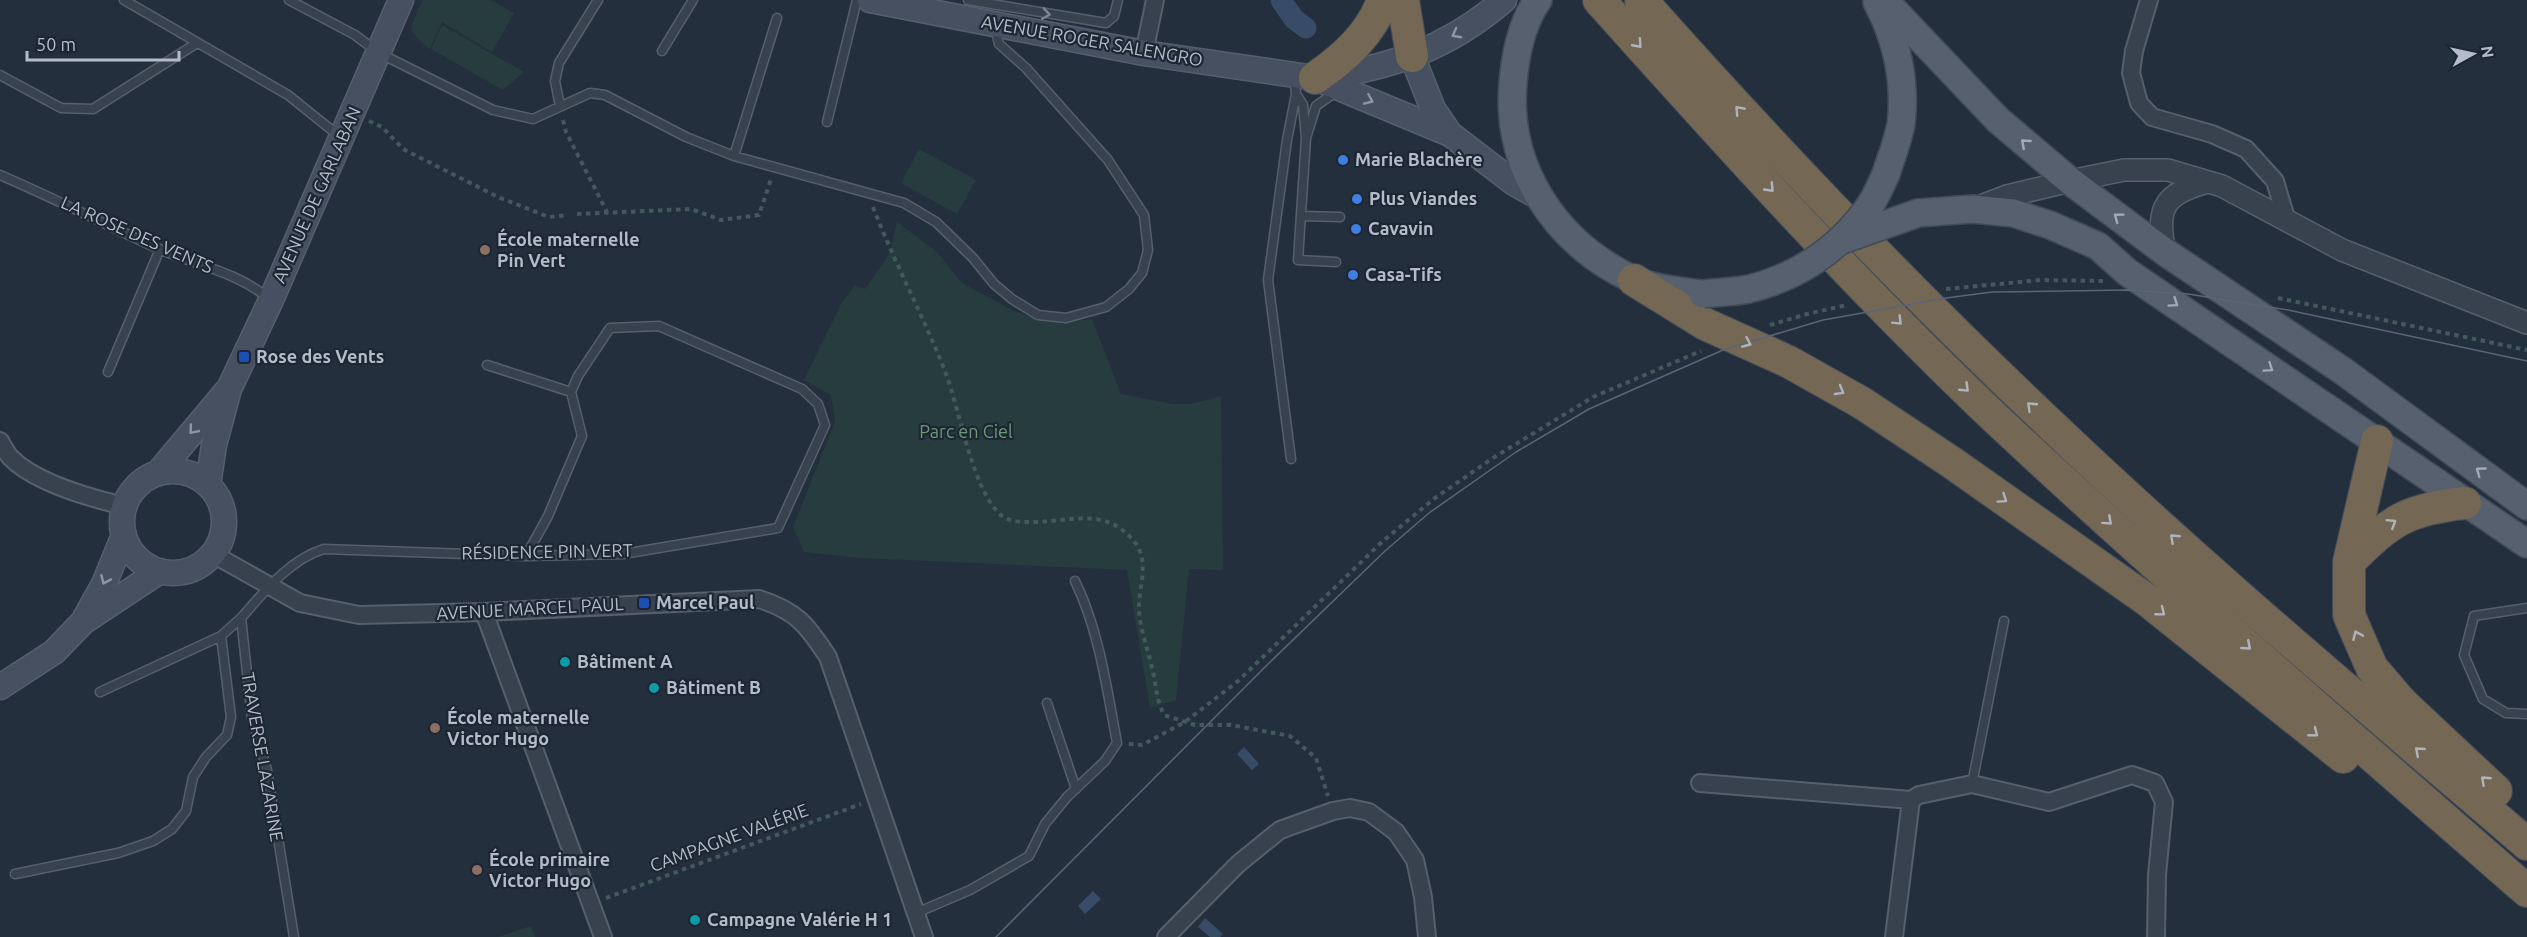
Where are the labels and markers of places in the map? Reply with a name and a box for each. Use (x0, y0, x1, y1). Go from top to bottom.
place label: Marie Blachère (1355, 149, 1483, 169)
marker: Marie Blachère (1336, 153, 1350, 167)
place label: Plus Viandes (1369, 188, 1477, 208)
marker: Plus Viandes (1350, 192, 1364, 206)
place label: Cavavin (1368, 218, 1433, 238)
marker: Cavavin (1349, 222, 1363, 236)
place label: École maternelle Pin Vert (497, 228, 640, 270)
marker: École maternelle Pin Vert (478, 243, 492, 257)
place label: Casa-Tifs (1365, 264, 1442, 284)
marker: Casa-Tifs (1346, 268, 1360, 282)
place label: Rose des Vents (256, 346, 384, 366)
marker: Rose des Vents (237, 350, 251, 364)
place label: Marcel Paul (656, 592, 755, 612)
marker: Marcel Paul (637, 596, 651, 610)
place label: Bâtiment A (577, 651, 673, 671)
marker: Bâtiment A (558, 655, 572, 669)
place label: Bâtiment B (666, 677, 761, 697)
marker: Bâtiment B (647, 681, 661, 695)
place label: École maternelle Victor Hugo (447, 706, 590, 748)
marker: École maternelle Victor Hugo (428, 721, 442, 735)
place label: École primaire Victor Hugo (489, 848, 610, 890)
marker: École primaire Victor Hugo (470, 863, 484, 877)
place label: Campagne Valérie H 1 (707, 909, 892, 929)
marker: Campagne Valérie H 1 (688, 913, 702, 927)

